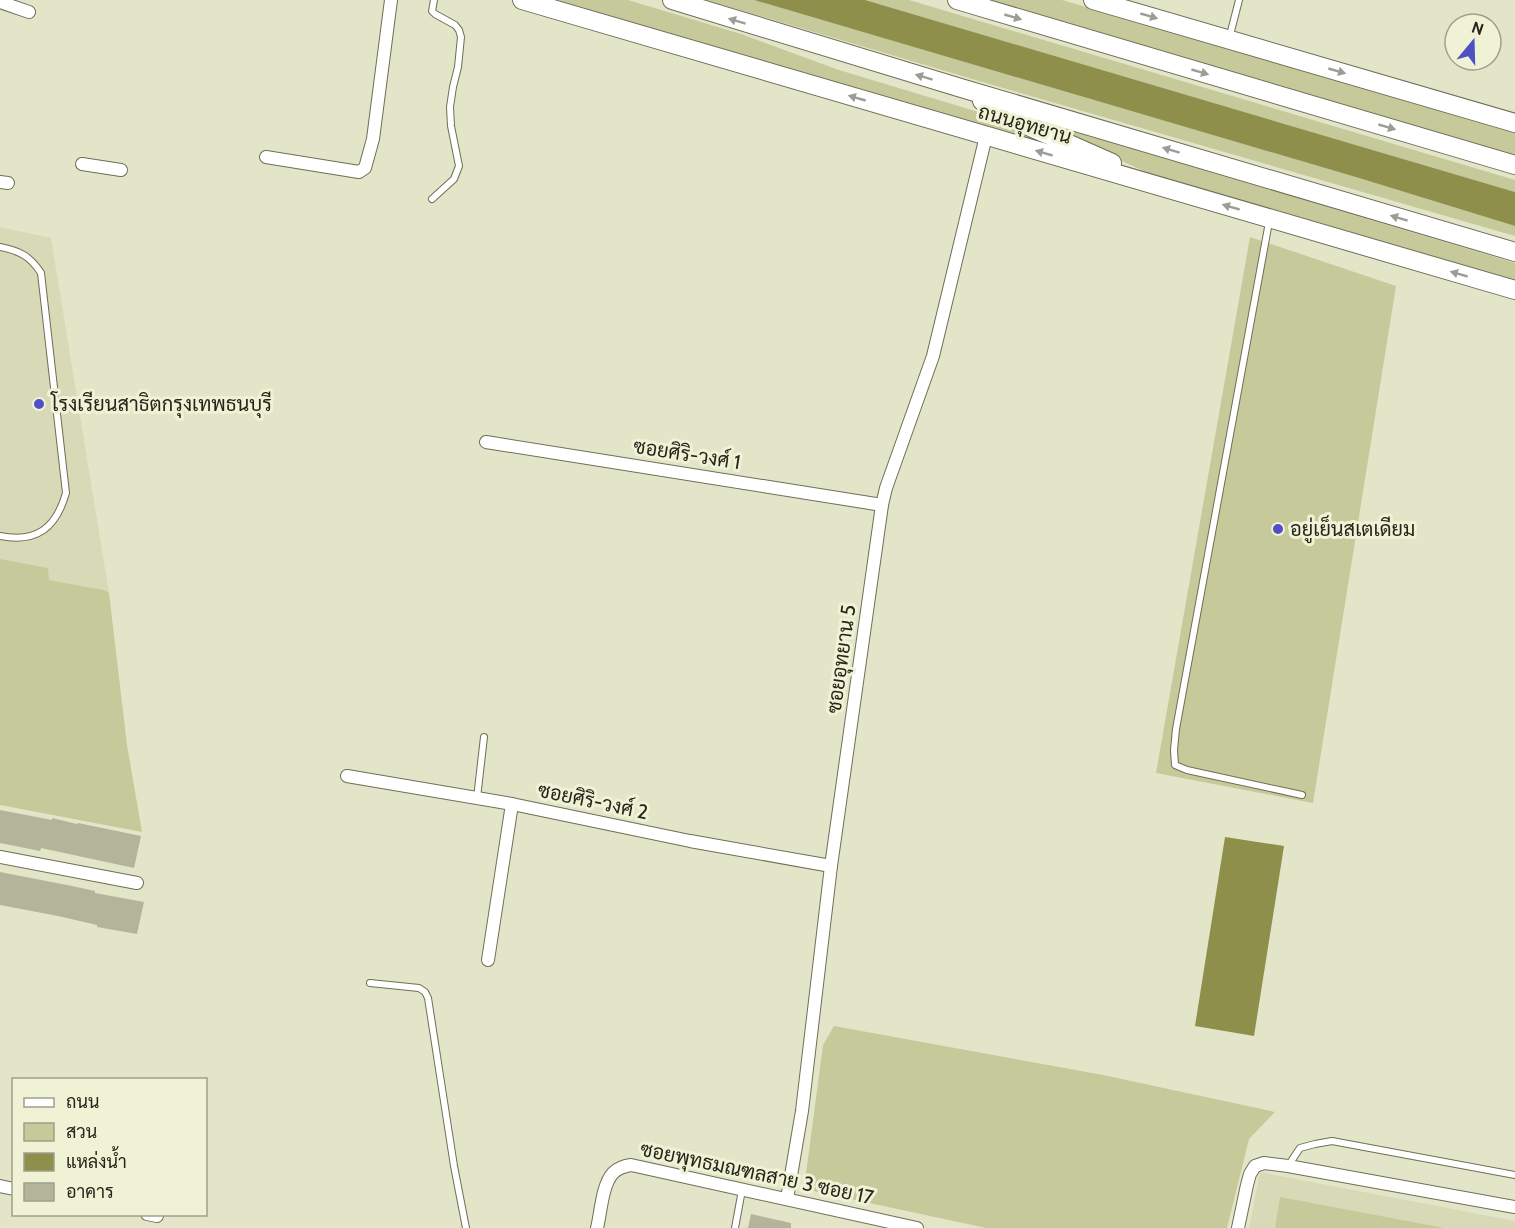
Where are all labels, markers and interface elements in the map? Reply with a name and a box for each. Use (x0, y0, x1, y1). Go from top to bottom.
one-way arrow (1141, 12, 1159, 21)
north arrow (1443, 12, 1503, 72)
one-way arrow (1004, 13, 1022, 22)
one-way arrow (728, 16, 746, 25)
text: N (1469, 17, 1486, 39)
one-way arrow (1328, 67, 1346, 76)
one-way arrow (1191, 68, 1209, 77)
one-way arrow (915, 72, 933, 81)
one-way arrow (848, 93, 866, 102)
street label: ถนนอุทยาน (975, 99, 1074, 151)
one-way arrow (1378, 123, 1396, 132)
one-way arrow (1162, 145, 1180, 155)
one-way arrow (1035, 148, 1053, 157)
one-way arrow (1222, 202, 1240, 211)
one-way arrow (1389, 213, 1407, 222)
one-way arrow (1450, 269, 1468, 278)
place label: โรงเรียนสาธิตกรุงเทพธนบุรี (50, 391, 272, 418)
marker: โรงเรียนสาธิตกรุงเทพธนบุรี (32, 397, 46, 411)
street label: ซอยศิริ-วงศ์ 1 (632, 432, 743, 474)
place label: อยู่เย็นสเตเดียม (1290, 514, 1415, 544)
marker: อยู่เย็นสเตเดียม (1271, 522, 1285, 536)
street label: ซอยอุทยาน 5 (821, 603, 862, 715)
street label: ซอยศิริ-วงศ์ 2 (536, 776, 651, 824)
legend (12, 1078, 207, 1216)
text: ถนน (66, 1091, 99, 1113)
text: สวน (66, 1121, 97, 1143)
street label: ซอยพุทธมณฑลสาย 3 ซอย 17 (638, 1137, 876, 1211)
text: แหล่งน้ำ (66, 1146, 127, 1173)
text: อาคาร (66, 1181, 114, 1203)

